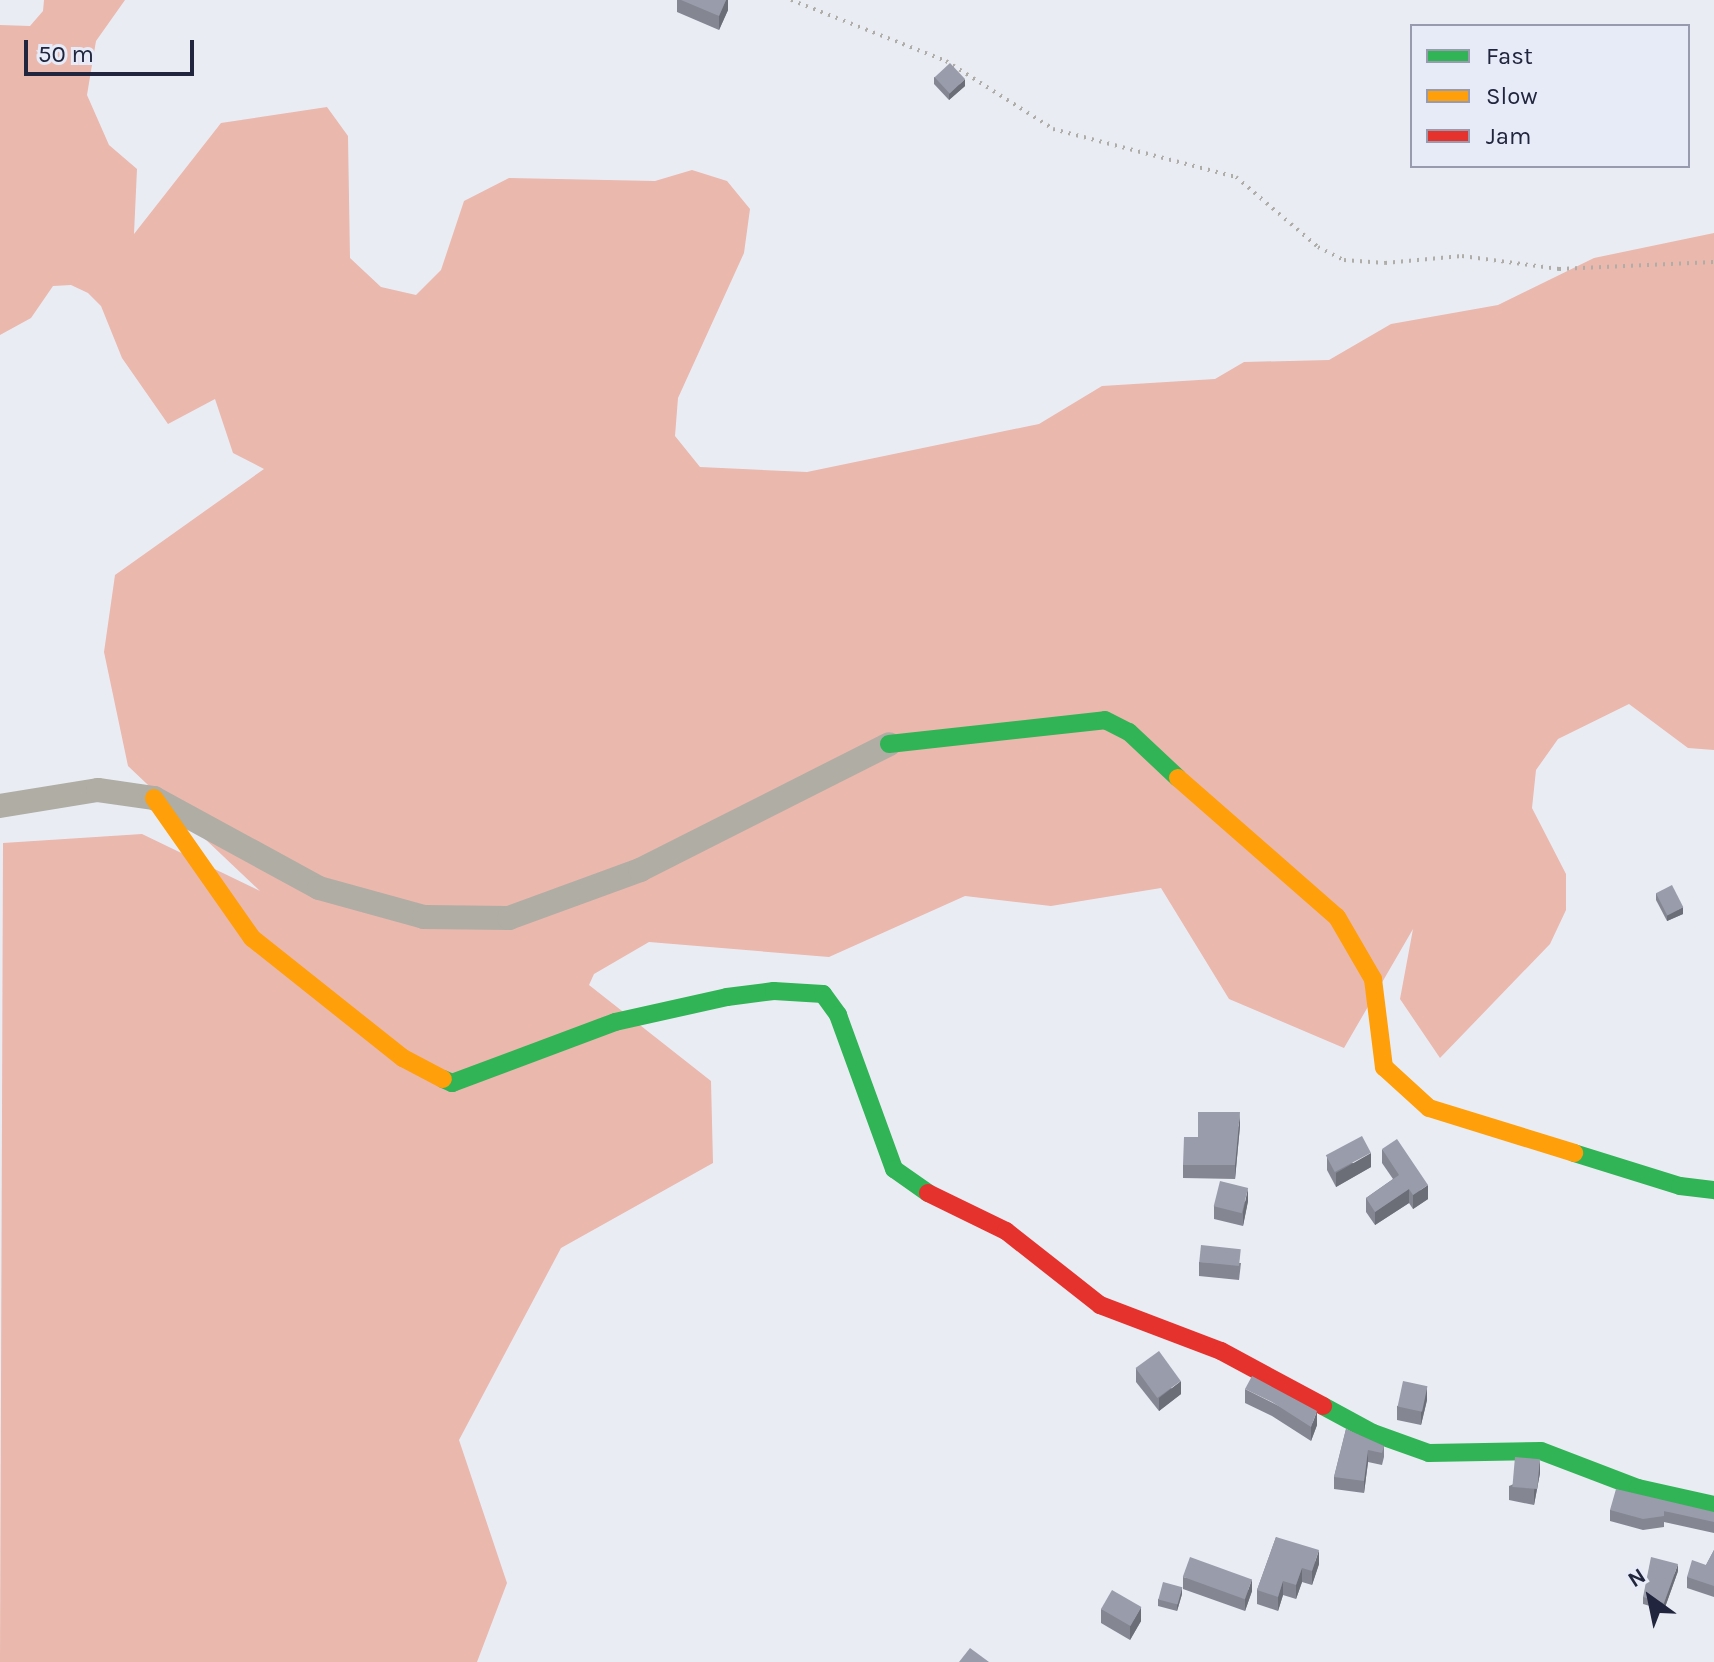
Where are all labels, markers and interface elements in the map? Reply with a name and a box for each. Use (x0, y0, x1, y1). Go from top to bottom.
scale bar (28, 24, 198, 74)
legend (1410, 24, 1690, 168)
text: 50 m (38, 40, 94, 68)
text: Fast (1486, 42, 1533, 70)
text: Slow (1486, 82, 1538, 110)
text: Jam (1486, 122, 1531, 150)
north arrow (1610, 1558, 1690, 1638)
text: N (1623, 1563, 1651, 1593)

